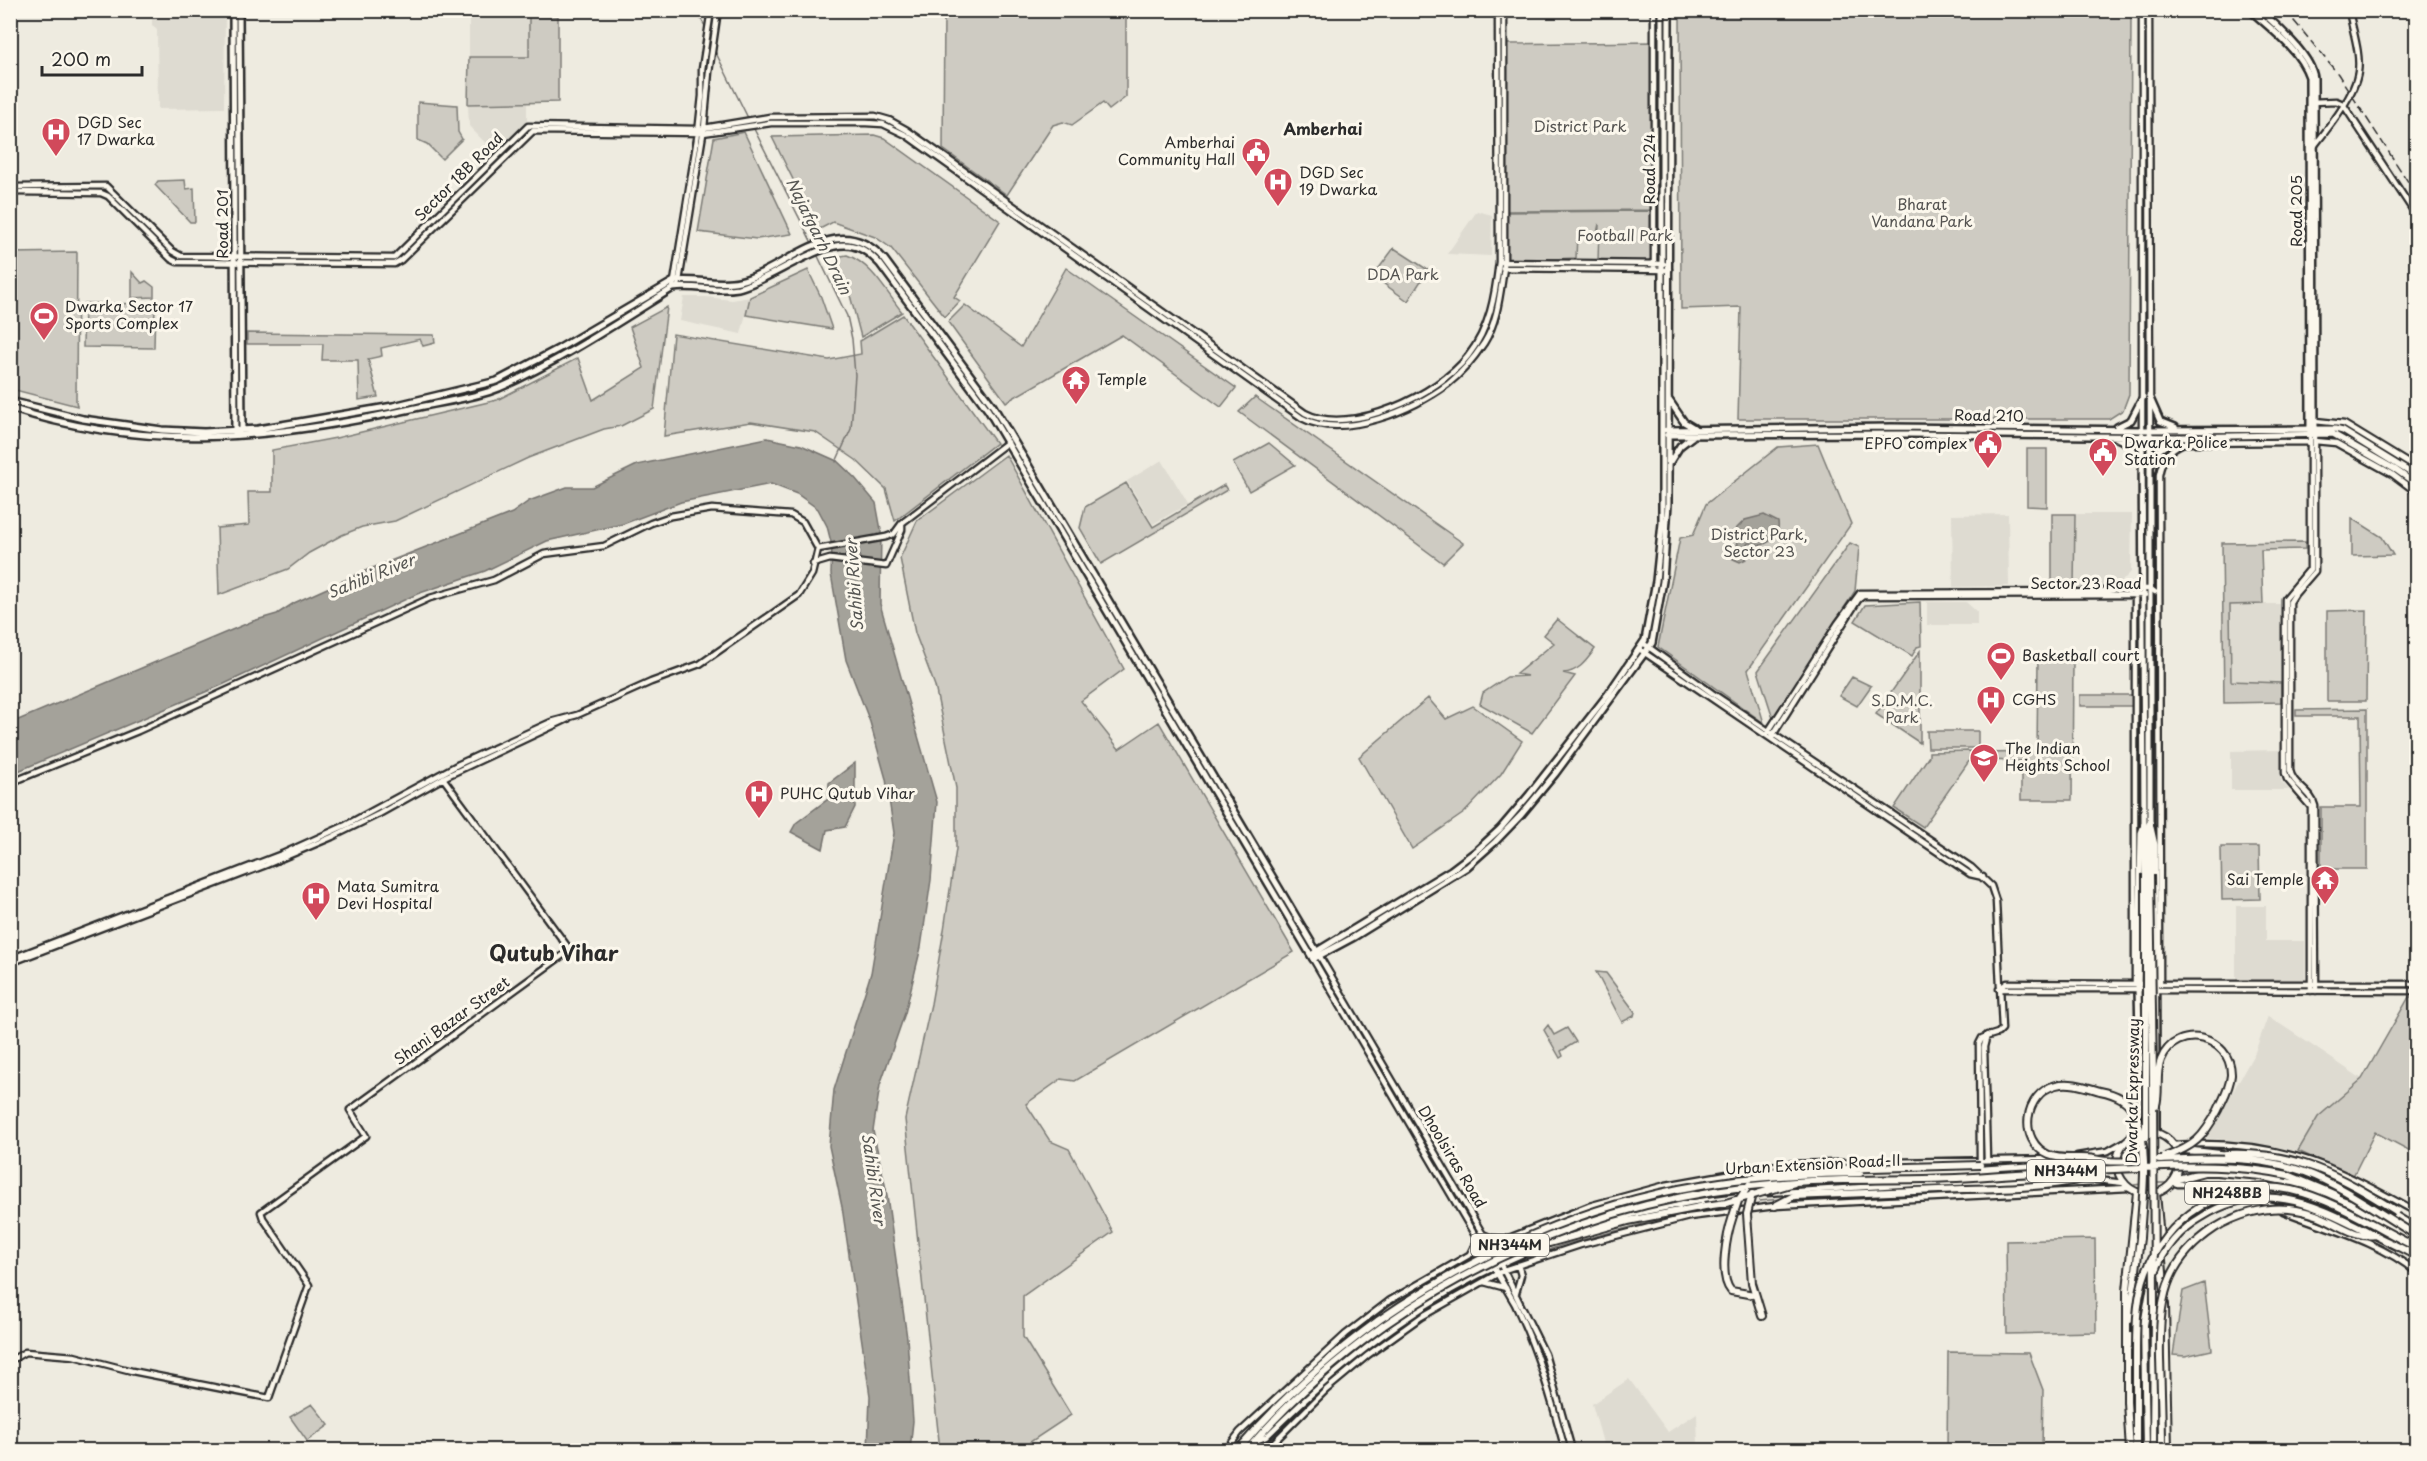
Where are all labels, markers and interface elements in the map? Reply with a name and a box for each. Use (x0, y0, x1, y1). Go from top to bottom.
scale bar (42, 39, 142, 77)
text: 200 m (51, 45, 111, 72)
place label: DGD Sec 17 Dwarka (77, 110, 155, 150)
park label: District Park (1533, 114, 1627, 137)
hospital icon: DGD Sec 17 Dwarka (40, 116, 72, 158)
district label: Amberhai (1283, 116, 1363, 140)
street label: Sector 18B Road (408, 126, 508, 226)
place label: Amberhai Community Hall (1118, 130, 1235, 170)
street label: Road 224 (1637, 133, 1660, 204)
public building icon: Amberhai Community Hall (1240, 136, 1272, 178)
place label: DGD Sec 19 Dwarka (1299, 160, 1378, 200)
hospital icon: DGD Sec 19 Dwarka (1262, 166, 1294, 208)
water label: Najafgarh Drain (781, 173, 859, 299)
street label: Road 205 (2284, 175, 2307, 247)
street label: Road 201 (210, 189, 233, 259)
park label: Bharat Vandana Park (1871, 192, 1973, 232)
park label: Football Park (1577, 223, 1673, 246)
park label: DDA Park (1367, 262, 1439, 285)
place label: Dwarka Sector 17 Sports Complex (65, 294, 193, 334)
sports icon: Dwarka Sector 17 Sports Complex (28, 300, 60, 342)
temple icon: Temple (1060, 364, 1092, 406)
place label: Temple (1097, 367, 1147, 390)
street label: Road 210 (1954, 402, 2024, 427)
public building icon: EPFO complex (1972, 428, 2004, 470)
place label: Dwarka Police Station (2124, 430, 2228, 470)
place label: EPFO complex (1864, 431, 1967, 454)
public building icon: Dwarka Police Station (2087, 436, 2119, 478)
park label: District Park, Sector 23 (1710, 522, 1808, 562)
water label: Sahibi River (838, 536, 868, 632)
water label: Sahibi River (323, 546, 420, 603)
street label: Sector 23 Road (2030, 571, 2142, 594)
sports icon: Basketball court (1985, 640, 2017, 682)
place label: Basketball court (2022, 643, 2140, 666)
hospital icon: CGHS (1975, 684, 2007, 726)
place label: CGHS (2012, 687, 2056, 710)
park label: S.D.M.C. Park (1871, 688, 1933, 728)
place label: The Indian Heights School (2005, 736, 2110, 776)
school or university icon: The Indian Heights School (1968, 742, 2000, 784)
hospital icon: PUHC Qutub Vihar (743, 778, 775, 820)
place label: PUHC Qutub Vihar (780, 781, 915, 804)
temple icon: Sai Temple (2309, 864, 2341, 906)
place label: Sai Temple (2227, 867, 2304, 890)
place label: Mata Sumitra Devi Hospital (337, 874, 440, 914)
hospital icon: Mata Sumitra Devi Hospital (300, 880, 332, 922)
district label: Qutub Vihar (489, 936, 619, 968)
street label: Shani Bazar Street (388, 970, 514, 1070)
street label: Dwarka Expressway (2119, 1018, 2144, 1164)
street label: Dhoolsiras Road (1414, 1101, 1493, 1212)
water label: Sahibi River (857, 1132, 894, 1229)
street label: Urban Extension Road-II (1724, 1147, 1901, 1180)
road number: NH344M (2027, 1160, 2105, 1182)
road number: NH248BB (2185, 1182, 2269, 1204)
road number: NH344M (1471, 1234, 1549, 1256)

